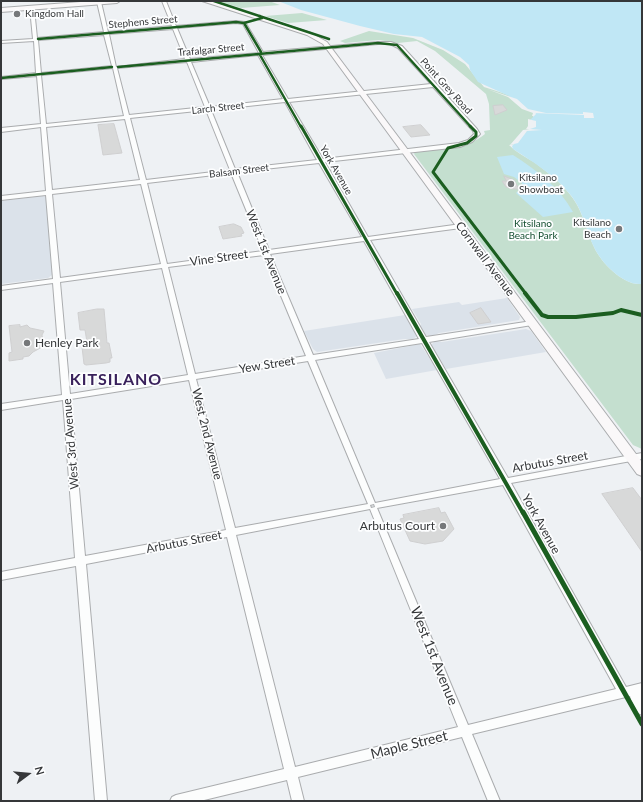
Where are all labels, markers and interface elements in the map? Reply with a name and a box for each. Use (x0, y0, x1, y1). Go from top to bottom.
place label: Kingdom Hall (25, 8, 84, 20)
marker: Kingdom Hall (12, 9, 22, 19)
street label: Stephens Street (108, 13, 178, 31)
street label: Trafalgar Street (177, 41, 245, 59)
street label: Point Grey Road (418, 56, 474, 116)
street label: Larch Street (191, 99, 245, 117)
street label: York Avenue (317, 143, 355, 197)
street label: Balsam Street (208, 161, 270, 181)
place label: Kitsilano Showboat (519, 172, 563, 196)
marker: Kitsilano Showboat (506, 179, 516, 189)
street label: West 1st Avenue (242, 208, 290, 296)
place label: Kitsilano Beach (573, 217, 611, 240)
park label: Kitsilano Beach Park (508, 218, 558, 242)
street label: Cornwall Avenue (452, 219, 518, 299)
marker: Kitsilano Beach (614, 224, 624, 234)
street label: Vine Street (189, 247, 249, 269)
place label: Henley Park (35, 336, 99, 350)
marker: Henley Park (22, 338, 32, 348)
street label: Yew Street (238, 353, 296, 377)
district label: KITSILANO (70, 370, 162, 390)
street label: West 2nd Avenue (189, 387, 225, 481)
street label: West 3rd Avenue (60, 398, 82, 490)
street label: Arbutus Street (511, 448, 589, 476)
street label: York Avenue (519, 492, 563, 556)
place label: Arbutus Court (360, 519, 435, 533)
marker: Arbutus Court (438, 521, 448, 531)
street label: Arbutus Street (145, 528, 223, 556)
street label: West 1st Avenue (407, 604, 461, 708)
street label: Maple Street (369, 727, 449, 763)
north arrow (8, 754, 48, 794)
text: N (33, 765, 47, 776)

